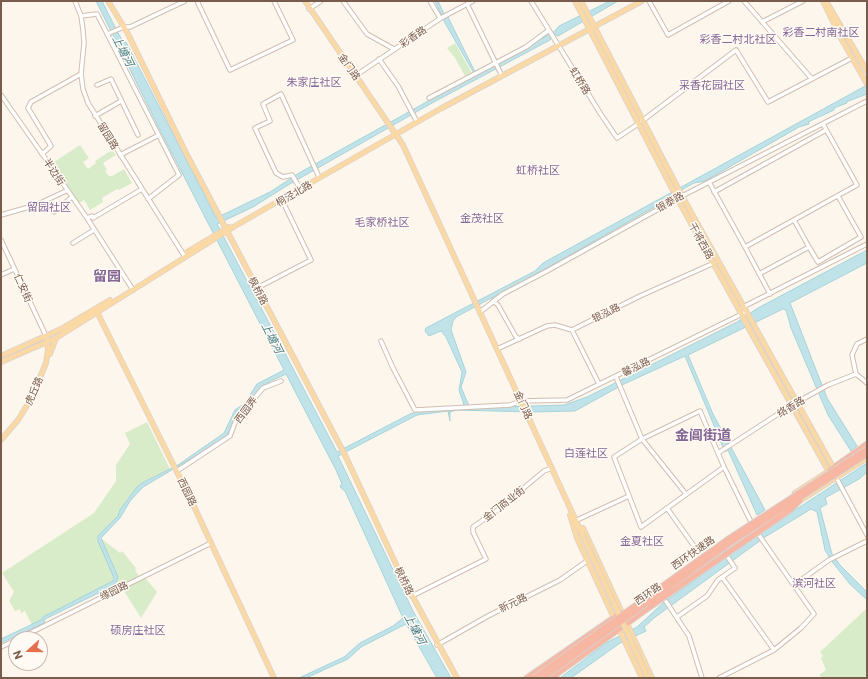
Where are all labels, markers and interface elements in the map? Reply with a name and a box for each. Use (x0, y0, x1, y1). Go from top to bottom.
street label: 彩香路 (397, 24, 429, 50)
district label: 彩香二村南社区 (783, 25, 859, 39)
district label: 彩香二村北社区 (700, 32, 776, 46)
water label: 上塘河 (110, 33, 136, 69)
street label: 金门路 (335, 51, 363, 83)
street label: 虹桥路 (567, 65, 593, 97)
district label: 朱家庄社区 (287, 75, 341, 89)
district label: 采香花园社区 (679, 78, 745, 92)
street label: 留园路 (95, 120, 121, 152)
street label: 半边街 (41, 156, 67, 188)
district label: 虹桥社区 (516, 163, 560, 177)
street label: 桐泾北路 (274, 179, 314, 209)
street label: 银泰路 (654, 189, 686, 215)
district label: 留园社区 (27, 200, 71, 214)
district label: 金茂社区 (460, 211, 504, 225)
district label: 毛家桥社区 (355, 215, 409, 229)
street label: 干将西路 (686, 221, 716, 261)
district label: 留园 (93, 268, 121, 284)
street label: 仁安街 (11, 272, 35, 304)
street label: 枫桥路 (246, 275, 270, 307)
street label: 银泓路 (590, 301, 622, 325)
water label: 上塘河 (259, 320, 285, 356)
street label: 馨泓路 (620, 355, 652, 379)
street label: 虎丘路 (22, 375, 46, 407)
street label: 金门路 (511, 389, 535, 421)
street label: 西园弄 (232, 394, 260, 426)
street label: 络香路 (775, 394, 807, 420)
district label: 金阊街道 (675, 427, 731, 443)
district label: 白莲社区 (564, 446, 608, 460)
street label: 西园路 (175, 476, 199, 508)
street label: 金门商业街 (481, 484, 527, 524)
district label: 金夏社区 (620, 534, 664, 548)
street label: 西环快速路 (669, 534, 717, 572)
street label: 枫桥路 (392, 565, 416, 597)
district label: 滨河社区 (792, 576, 836, 590)
street label: 缘园路 (98, 579, 130, 603)
street label: 西环路 (632, 580, 664, 608)
street label: 新元路 (497, 591, 529, 615)
water label: 上塘河 (401, 611, 429, 647)
district label: 硕房庄社区 (111, 623, 165, 637)
north arrow (8, 631, 48, 671)
text: N (10, 649, 25, 661)

